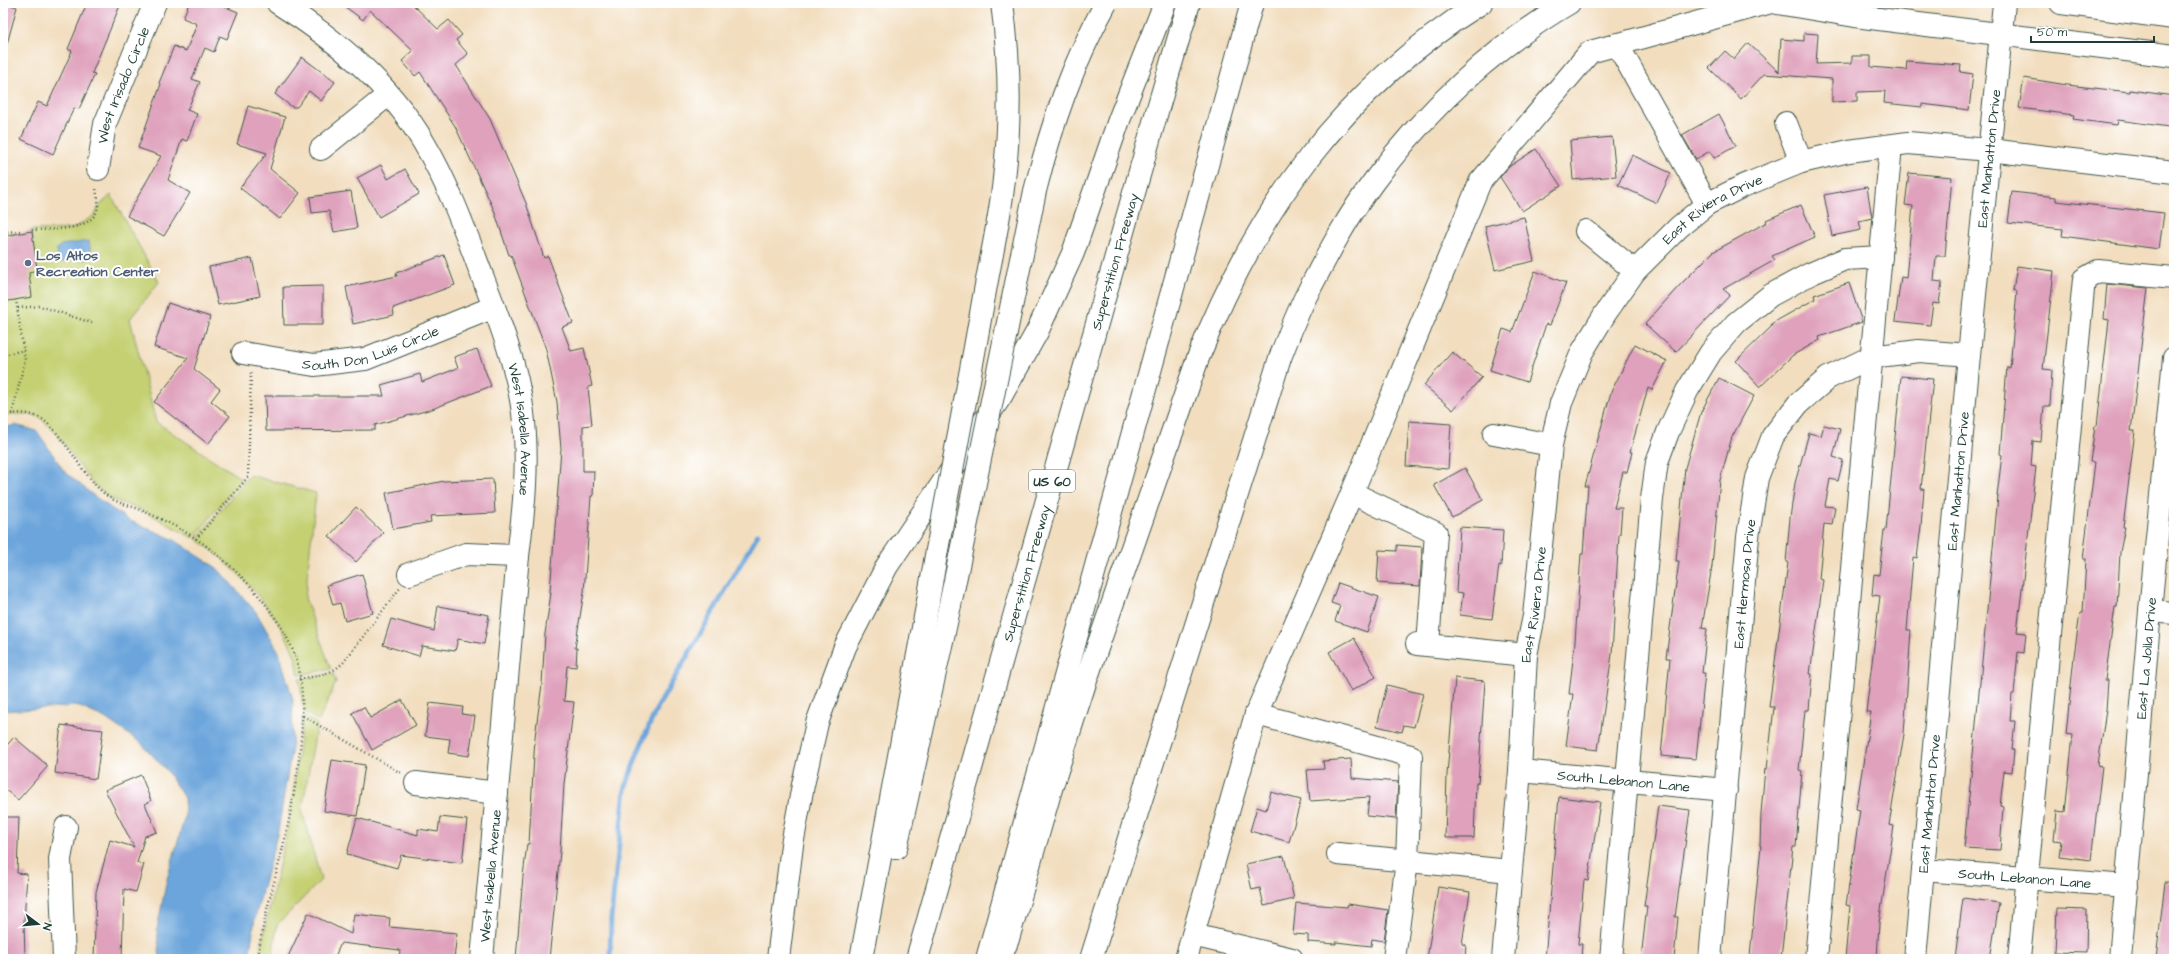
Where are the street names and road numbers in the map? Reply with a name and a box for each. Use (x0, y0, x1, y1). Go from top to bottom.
street label: West Irisado Circle (93, 23, 155, 145)
street label: East Manhatton Drive (1973, 88, 2006, 229)
street label: East Riviera Drive (1658, 170, 1766, 249)
street label: Superstition Freeway (1087, 191, 1144, 332)
street label: South Don Luis Circle (300, 321, 442, 376)
street label: West Isabella Avenue (502, 361, 535, 497)
street label: East Manhatton Drive (1943, 410, 1975, 551)
road number: US 60 (1029, 470, 1075, 492)
street label: Superstition Freeway (998, 503, 1056, 644)
street label: East Hermosa Drive (1729, 517, 1762, 649)
street label: East Riviera Drive (1517, 545, 1552, 663)
street label: East La Jolla Drive (2132, 596, 2162, 720)
street label: East Manhatton Drive (1914, 733, 1946, 874)
street label: South Lebanon Lane (1556, 765, 1691, 798)
street label: West Isabella Avenue (475, 808, 507, 943)
street label: South Lebanon Lane (1957, 864, 2092, 894)

